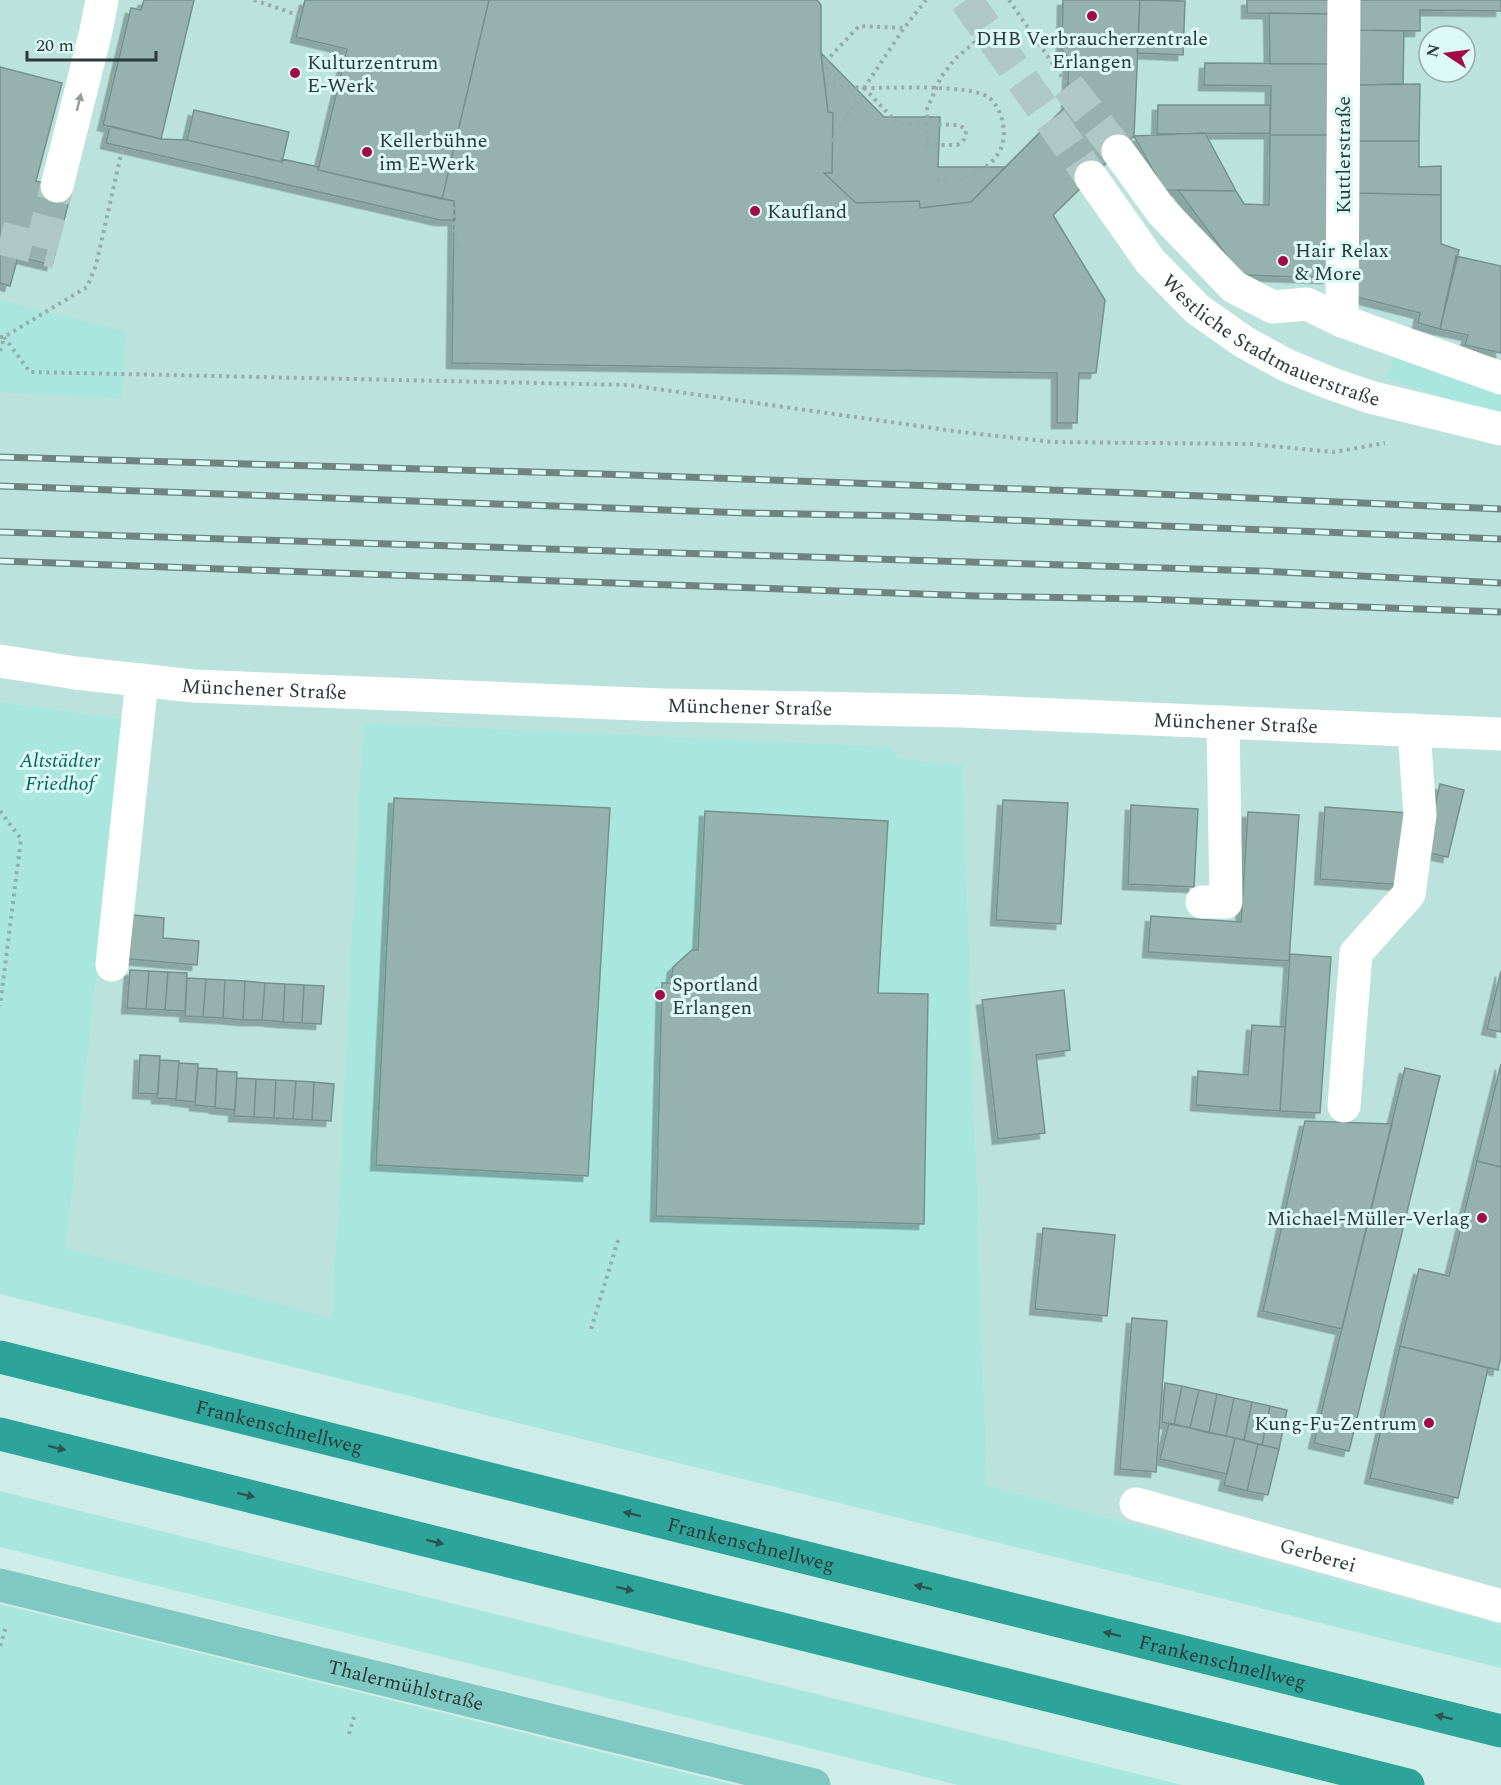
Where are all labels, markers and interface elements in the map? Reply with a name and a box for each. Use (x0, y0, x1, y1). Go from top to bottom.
marker: DHB Verbraucherzentrale Erlangen (1085, 9, 1099, 23)
scale bar (27, 24, 156, 62)
place label: DHB Verbraucherzentrale Erlangen (976, 24, 1208, 77)
north arrow (1417, 24, 1477, 84)
text: 20 m (36, 32, 74, 59)
text: N (1420, 42, 1447, 60)
place label: Kulturzentrum E-Werk (307, 48, 439, 101)
marker: Kulturzentrum E-Werk (288, 66, 302, 80)
one-way arrow (74, 93, 84, 111)
street label: Kuttlerstraße (1329, 96, 1359, 214)
place label: Kellerbühne im E-Werk (379, 126, 487, 179)
marker: Kellerbühne im E-Werk (360, 145, 374, 159)
place label: Kaufland (767, 197, 847, 227)
marker: Kaufland (748, 204, 762, 218)
place label: Hair Relax & More (1295, 236, 1389, 289)
marker: Hair Relax & More (1276, 254, 1290, 268)
street label: Westliche Stadtmauerstraße (1154, 267, 1383, 415)
street label: Münchener Straße (180, 671, 347, 708)
street label: Münchener Straße (667, 691, 833, 724)
street label: Münchener Straße (1153, 705, 1319, 742)
park label: Altstädter Friedhof (19, 746, 101, 799)
place label: Sportland Erlangen (672, 970, 758, 1023)
marker: Sportland Erlangen (653, 988, 667, 1002)
place label: Michael-Müller-Verlag (1266, 1204, 1470, 1234)
marker: Michael-Müller-Verlag (1475, 1211, 1489, 1225)
street label: Frankenschnellweg (192, 1392, 366, 1463)
place label: Kung-Fu-Zentrum (1254, 1409, 1417, 1439)
marker: Kung-Fu-Zentrum (1422, 1416, 1436, 1430)
one-way arrow (48, 1444, 66, 1454)
one-way arrow (237, 1491, 255, 1501)
one-way arrow (623, 1509, 641, 1519)
street label: Frankenschnellweg (664, 1510, 838, 1580)
street label: Gerberei (1276, 1531, 1359, 1581)
one-way arrow (426, 1538, 444, 1548)
one-way arrow (914, 1581, 932, 1591)
one-way arrow (615, 1585, 634, 1595)
street label: Frankenschnellweg (1135, 1627, 1309, 1698)
one-way arrow (1103, 1628, 1122, 1638)
street label: Thalermühlstraße (325, 1652, 487, 1719)
one-way arrow (1435, 1711, 1453, 1721)

